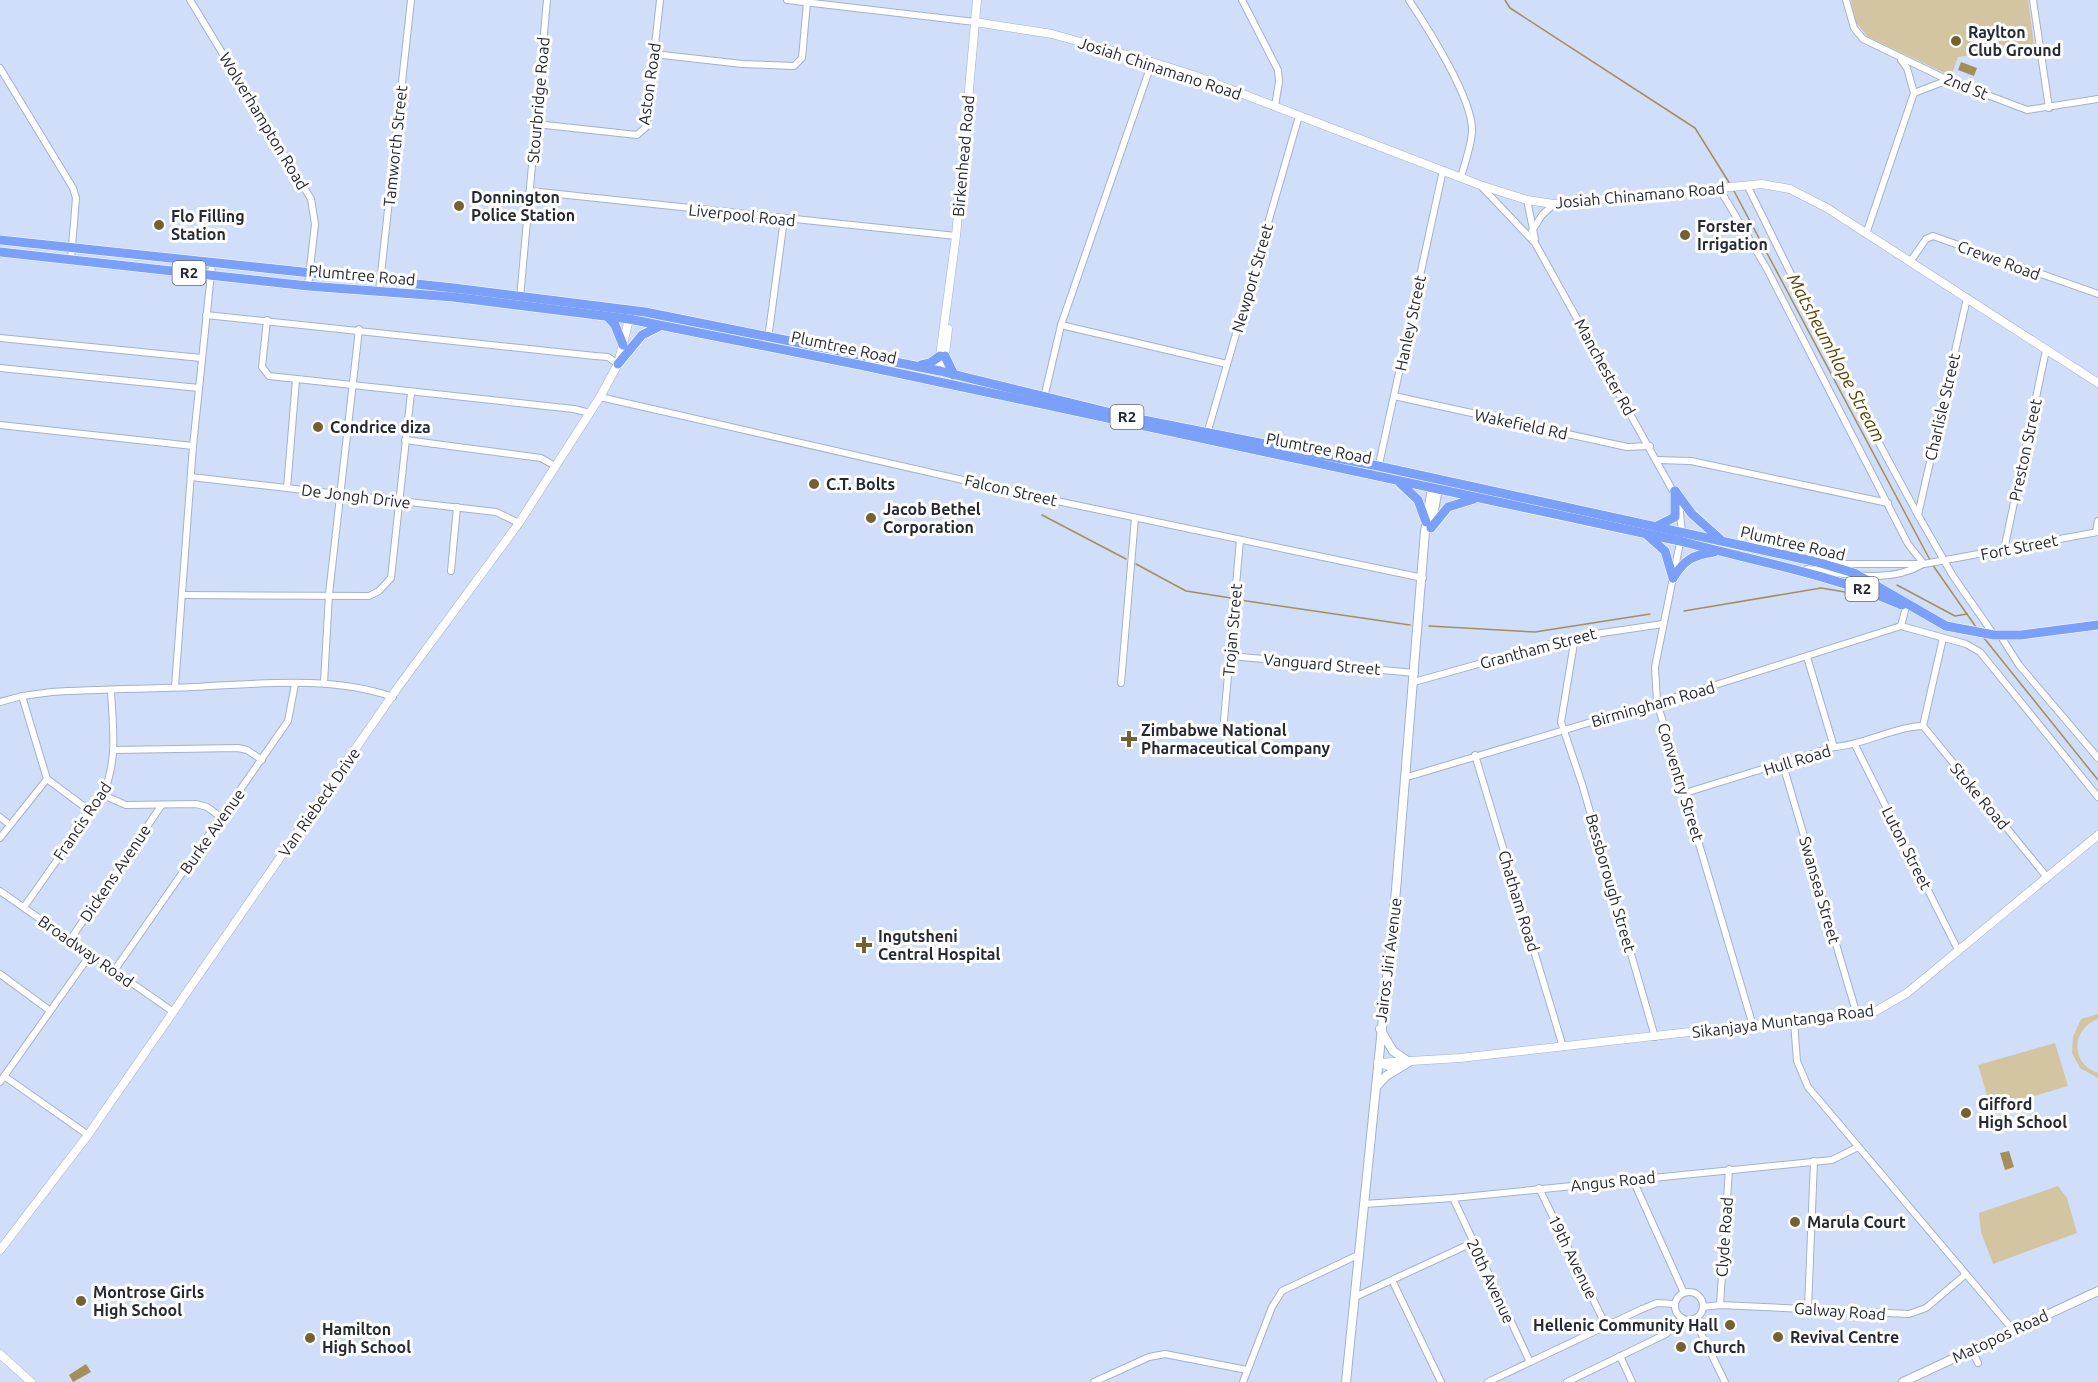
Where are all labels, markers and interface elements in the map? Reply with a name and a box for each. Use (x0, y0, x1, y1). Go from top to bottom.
place label: Raylton Club Ground (1968, 23, 2061, 59)
street label: Josiah Chinamano Road (1076, 33, 1244, 103)
marker: Raylton Club Ground (1949, 34, 1963, 48)
street label: Stourbridge Road (524, 36, 552, 164)
street label: Aston Road (634, 42, 664, 126)
street label: Wolverhampton Road (216, 49, 312, 193)
street label: 2nd St (1941, 69, 1991, 103)
street label: Tamworth Street (380, 84, 410, 208)
street label: Birkenhead Road (949, 94, 977, 218)
street label: Josiah Chinamano Road (1554, 179, 1726, 211)
place label: Donnington Police Station (471, 188, 575, 224)
marker: Donnington Police Station (452, 199, 466, 213)
street label: Liverpool Road (688, 200, 796, 230)
place label: Flo Filling Station (171, 207, 245, 243)
place label: Forster Irrigation (1697, 217, 1768, 253)
marker: Flo Filling Station (152, 218, 166, 232)
street label: Newport Street (1228, 221, 1276, 334)
marker: Forster Irrigation (1678, 228, 1692, 242)
street label: Crewe Road (1955, 237, 2043, 283)
road number: R2 (172, 261, 206, 285)
street label: Plumtree Road (308, 261, 416, 289)
water label: Matsheumhlope Stream (1784, 270, 1890, 445)
street label: Hanley Street (1391, 273, 1429, 373)
street label: Manchester Rd (1571, 316, 1639, 418)
street label: Plumtree Road (790, 327, 898, 367)
street label: Charlisle Street (1921, 351, 1963, 462)
street label: Preston Street (2005, 396, 2045, 503)
road number: R2 (1110, 405, 1144, 429)
street label: Wakefield Rd (1473, 405, 1569, 443)
place label: Condrice diza (330, 418, 431, 436)
marker: Condrice diza (311, 420, 325, 434)
street label: Plumtree Road (1265, 429, 1373, 467)
street label: Falcon Street (963, 471, 1060, 510)
place label: C.T. Bolts (826, 475, 895, 493)
marker: C.T. Bolts (807, 477, 821, 491)
street label: De Jongh Drive (300, 480, 412, 512)
place label: Jacob Bethel Corporation (883, 500, 981, 536)
marker: Jacob Bethel Corporation (864, 511, 878, 525)
street label: Plumtree Road (1739, 522, 1847, 564)
street label: Fort Street (1979, 531, 2060, 563)
road number: R2 (1846, 577, 1878, 601)
street label: Trojan Street (1219, 582, 1245, 677)
street label: Grantham Street (1478, 624, 1599, 672)
street label: Vanguard Street (1263, 650, 1382, 678)
street label: Birmingham Road (1589, 678, 1717, 730)
place label: Zimbabwe National Pharmaceutical Company (1141, 721, 1330, 757)
street label: Conventry Street (1654, 721, 1708, 844)
marker: Zimbabwe National Pharmaceutical Company (1122, 732, 1136, 746)
street label: Hull Road (1761, 741, 1833, 779)
street label: Van Riebeck Drive (275, 744, 363, 860)
street label: Stoke Road (1947, 759, 2013, 833)
street label: Francis Road (49, 779, 115, 863)
street label: Burke Avenue (176, 785, 248, 877)
street label: Luton Street (1878, 804, 1936, 893)
street label: Bessborough Street (1583, 812, 1640, 955)
street label: Dickens Avenue (76, 821, 154, 925)
street label: Swansea Street (1796, 834, 1844, 946)
street label: Chatham Road (1495, 848, 1543, 954)
street label: Jairos Jiri Avenue (1371, 897, 1405, 1023)
street label: Broadway Road (35, 911, 137, 991)
place label: Ingutsheni Central Hospital (878, 927, 1000, 963)
marker: Ingutsheni Central Hospital (855, 936, 873, 954)
street label: Sikanjaya Muntanga Road (1691, 1001, 1875, 1041)
place label: Gifford High School (1978, 1095, 2067, 1131)
marker: Gifford High School (1959, 1106, 1973, 1120)
street label: Angus Road (1570, 1168, 1656, 1194)
street label: Clyde Road (1712, 1196, 1736, 1278)
street label: 19th Avenue (1545, 1212, 1601, 1302)
place label: Marula Court (1807, 1213, 1906, 1231)
marker: Marula Court (1788, 1215, 1802, 1229)
street label: 20th Avenue (1464, 1236, 1518, 1326)
place label: Montrose Girls High School (93, 1283, 204, 1319)
marker: Montrose Girls High School (74, 1294, 88, 1308)
street label: Galway Road (1794, 1299, 1886, 1323)
street label: Matopos Road (1949, 1306, 2051, 1366)
place label: Hellenic Community Hall (1533, 1316, 1718, 1334)
marker: Hellenic Community Hall (1723, 1318, 1737, 1332)
place label: Hamilton High School (322, 1320, 411, 1356)
place label: Revival Centre (1790, 1328, 1899, 1346)
marker: Revival Centre (1771, 1330, 1785, 1344)
marker: Hamilton High School (303, 1331, 317, 1345)
place label: Church (1693, 1338, 1746, 1356)
marker: Church (1674, 1340, 1688, 1354)

